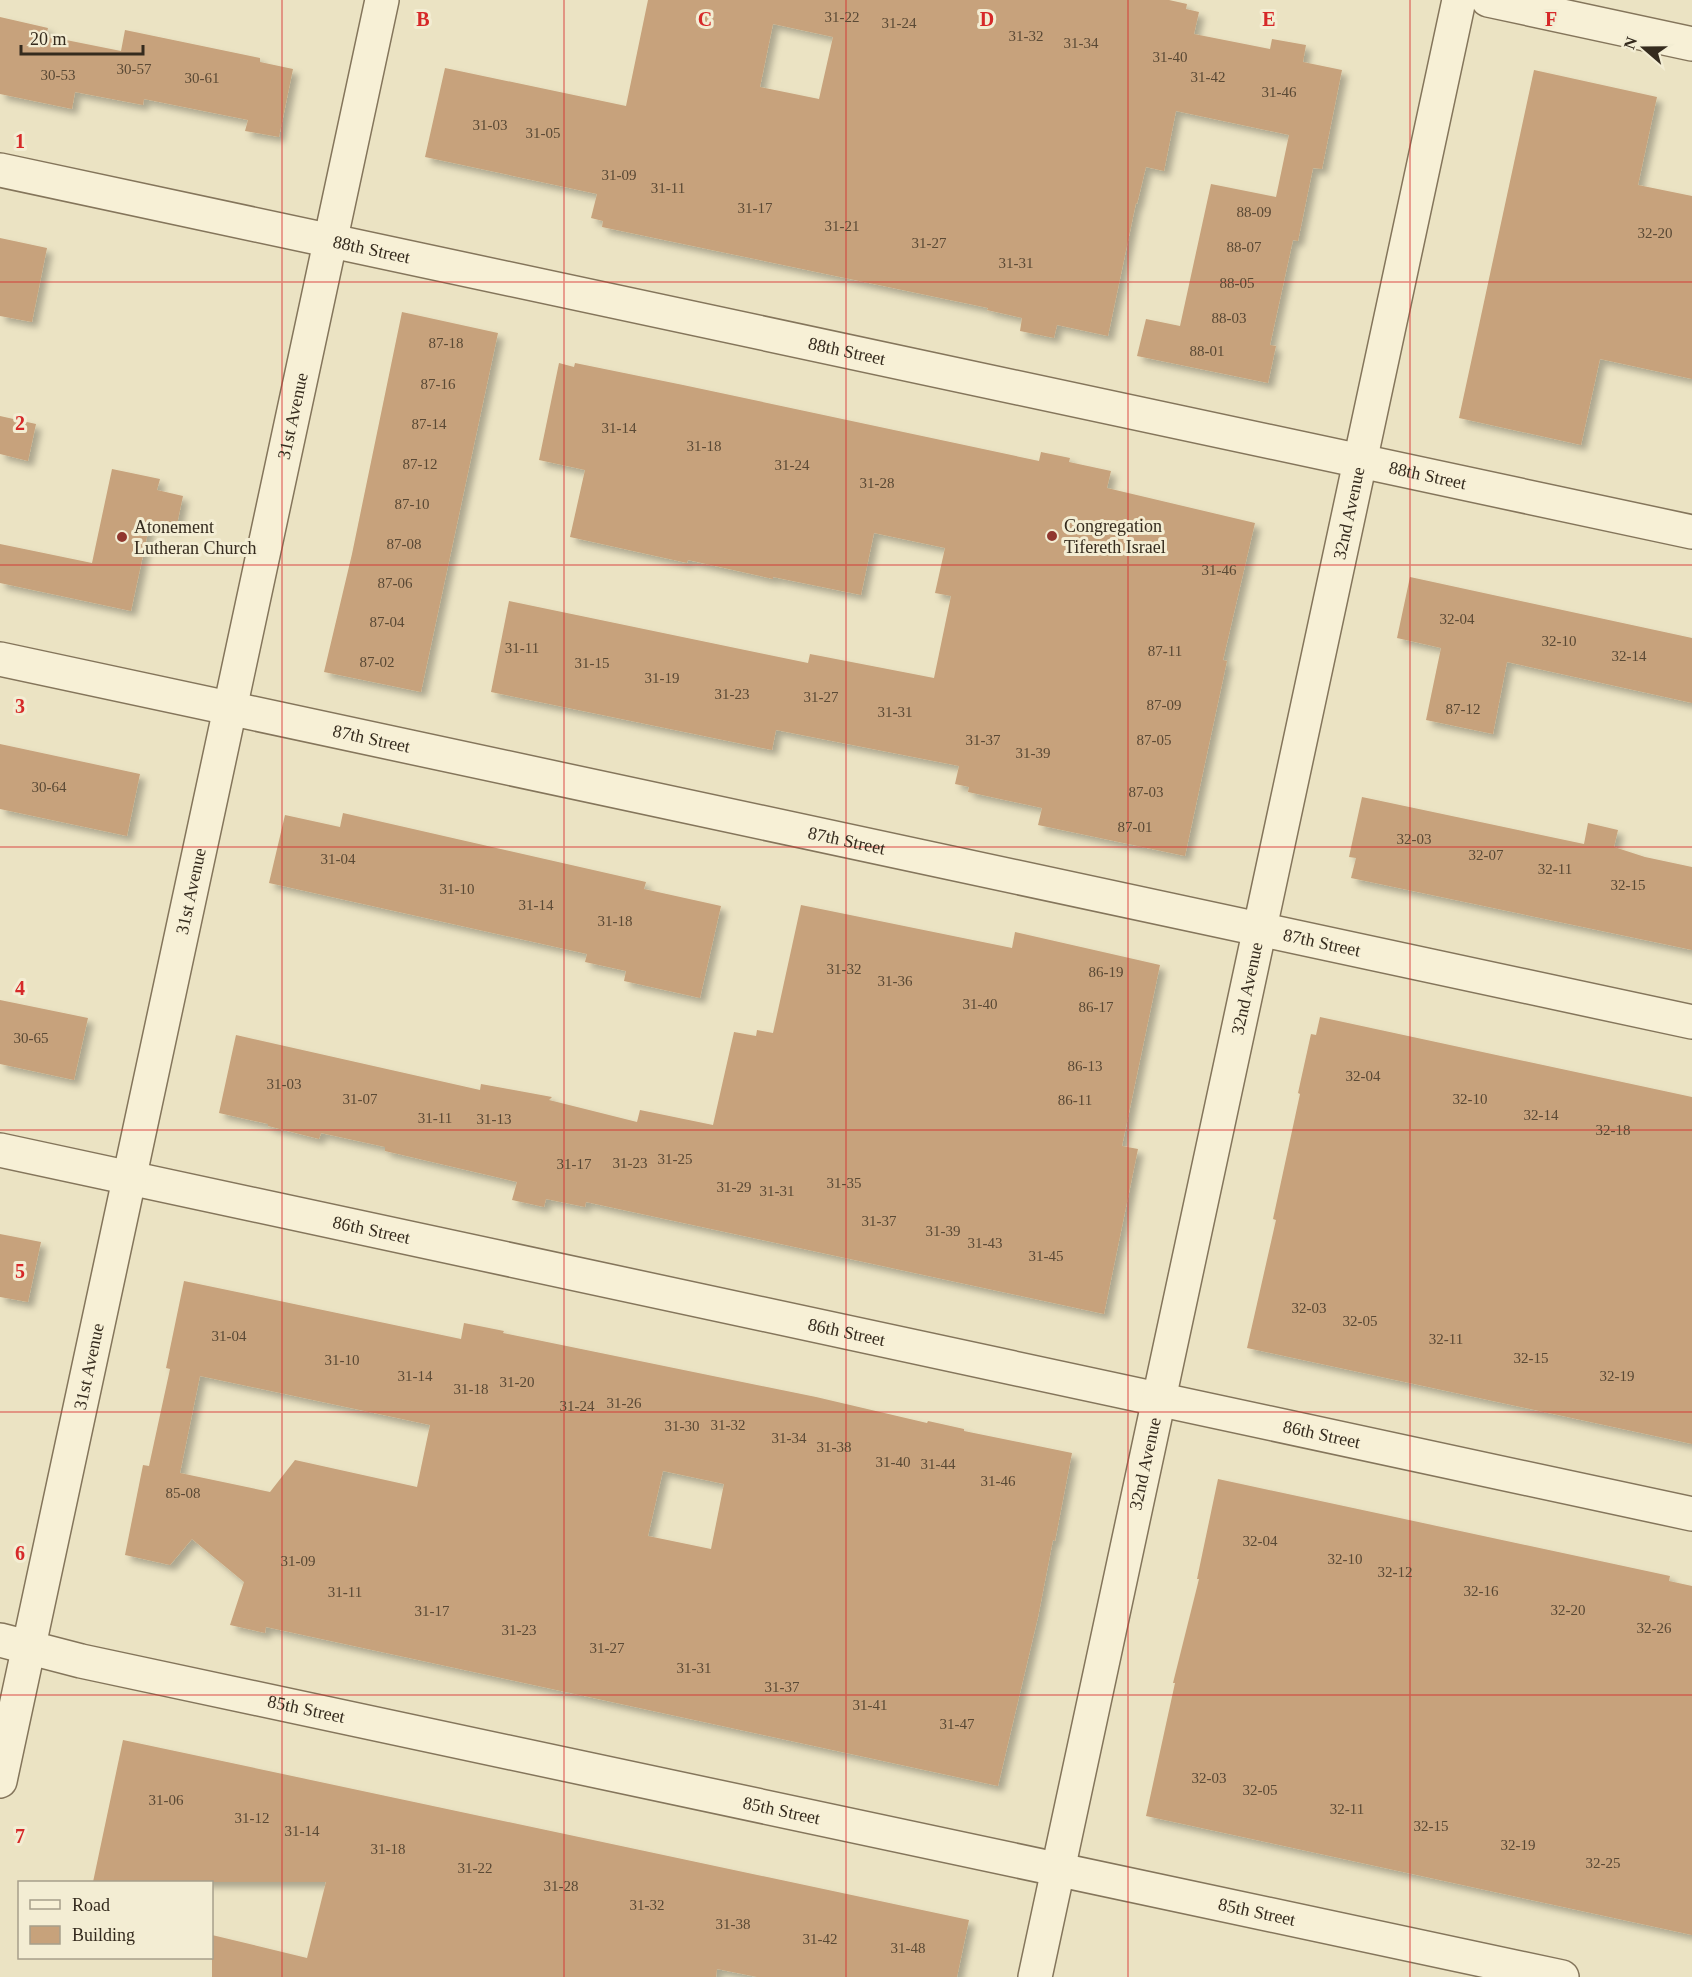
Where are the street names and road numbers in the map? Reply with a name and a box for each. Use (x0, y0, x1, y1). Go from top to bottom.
street label: 88th Street (331, 232, 412, 267)
street label: 88th Street (806, 333, 887, 369)
street label: 31st Avenue (274, 371, 312, 461)
street label: 88th Street (1387, 457, 1468, 493)
street label: 32nd Avenue (1329, 465, 1369, 561)
street label: 87th Street (331, 721, 412, 757)
street label: 87th Street (806, 823, 887, 859)
street label: 31st Avenue (172, 846, 210, 936)
street label: 87th Street (1281, 925, 1362, 961)
street label: 32nd Avenue (1227, 940, 1267, 1037)
street label: 86th Street (331, 1212, 412, 1248)
street label: 86th Street (806, 1314, 887, 1350)
street label: 31st Avenue (70, 1321, 108, 1412)
street label: 32nd Avenue (1125, 1416, 1165, 1512)
street label: 86th Street (1281, 1416, 1362, 1452)
street label: 85th Street (266, 1691, 347, 1727)
street label: 85th Street (741, 1792, 822, 1828)
street label: 85th Street (1216, 1894, 1297, 1930)

